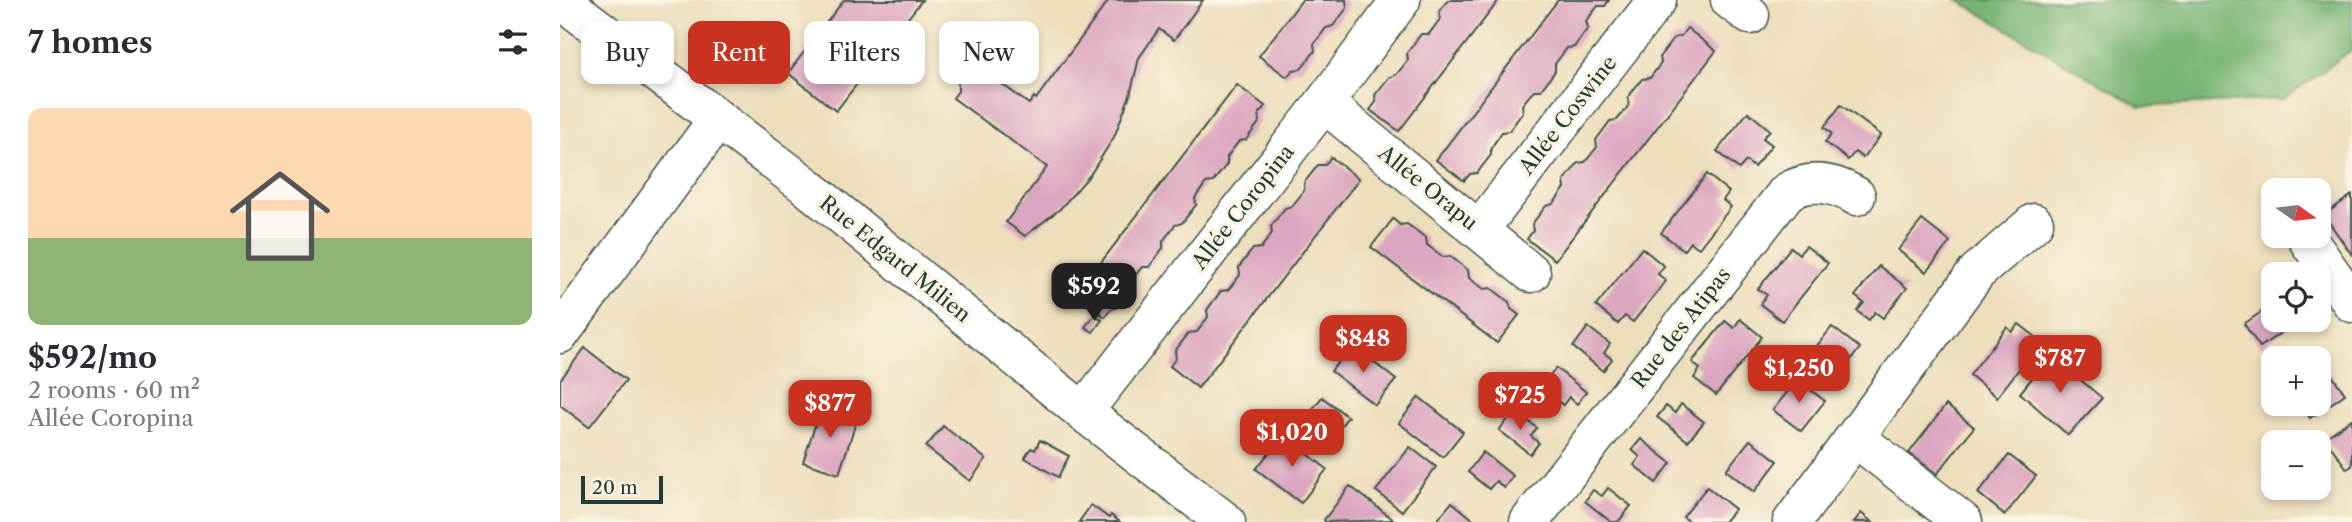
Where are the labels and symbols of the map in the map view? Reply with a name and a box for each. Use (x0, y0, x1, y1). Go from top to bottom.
street label: Allée Coswine (1513, 50, 1622, 180)
street label: Allée Coropina (1186, 139, 1300, 275)
street label: Allée Orapu (1373, 139, 1483, 235)
north arrow (2261, 178, 2331, 248)
street label: Rue Edgard Milien (815, 190, 976, 327)
street label: Rue des Atipas (1626, 262, 1736, 393)
pin: $592 (1053, 264, 1135, 323)
pin: $848 (1322, 316, 1404, 375)
pin: $787 (2019, 336, 2101, 395)
pin: $1,250 (1742, 346, 1856, 405)
pin: $725 (1479, 372, 1561, 432)
pin: $877 (789, 380, 871, 440)
pin: $1,020 (1235, 410, 1349, 469)
scale bar (581, 473, 663, 505)

